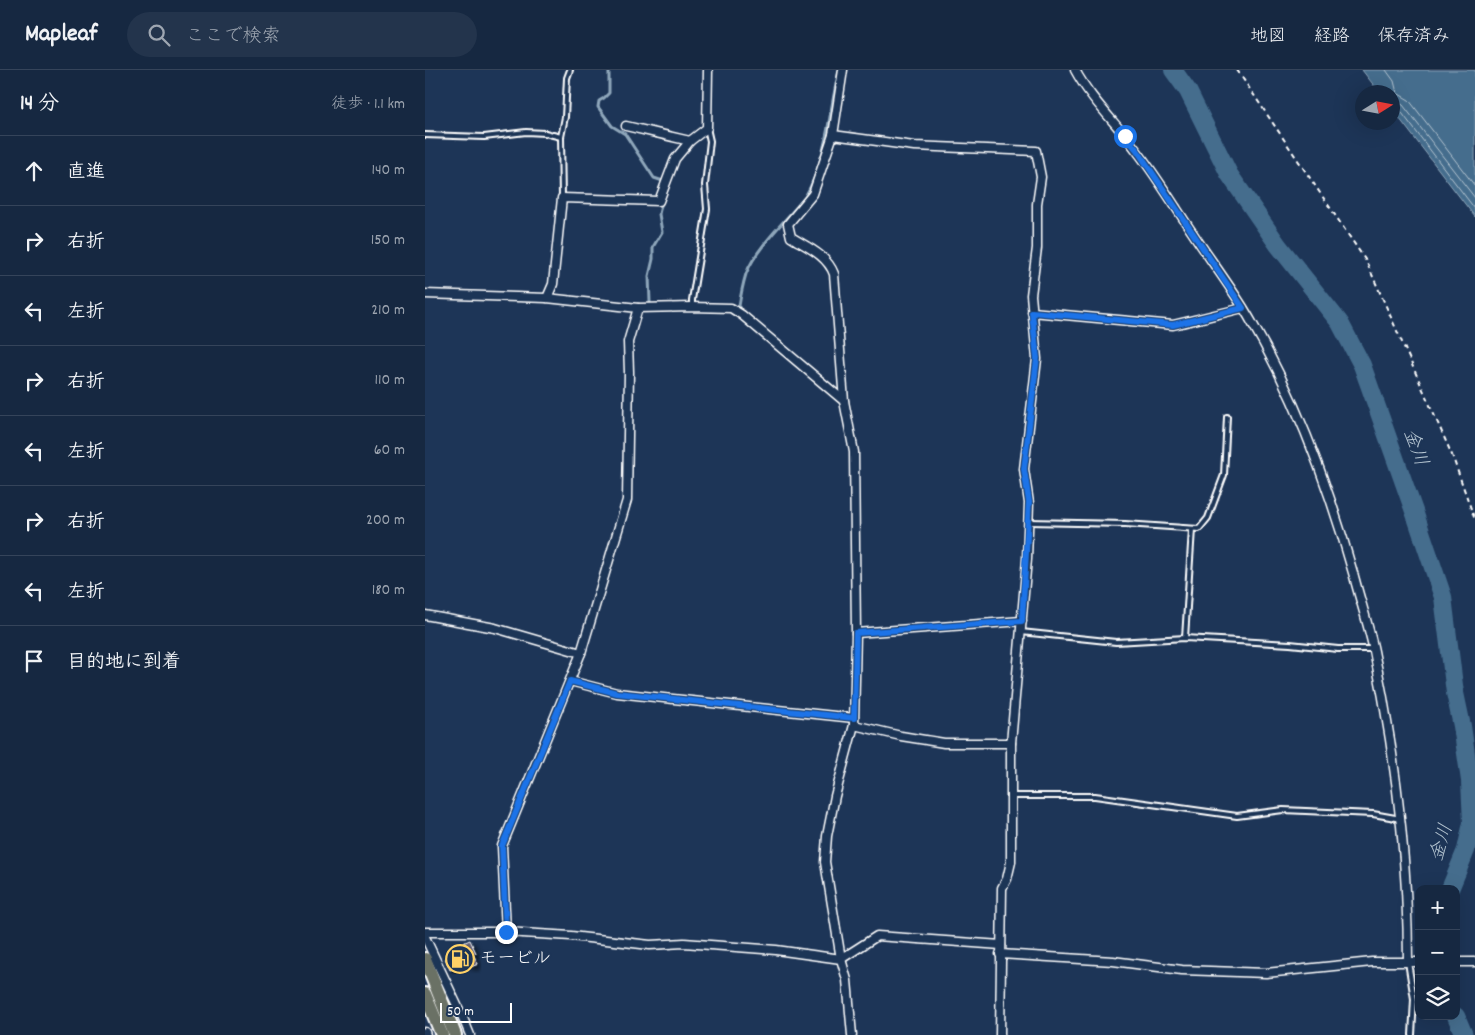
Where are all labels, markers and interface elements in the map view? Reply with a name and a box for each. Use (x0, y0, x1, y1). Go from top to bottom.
search box (127, 12, 477, 57)
text: Mapleaf (25, 18, 97, 52)
icon: search (145, 21, 173, 49)
text: ここで検索 (185, 24, 280, 51)
text: 地図 (1250, 25, 1286, 50)
text: 経路 (1314, 25, 1350, 50)
text: 保存済み (1378, 25, 1450, 50)
north arrow (1355, 85, 1400, 130)
text: 14 分 (20, 90, 59, 120)
text: 徒歩 · 1.1 km (331, 93, 405, 116)
route start (1114, 125, 1137, 148)
icon: ahead (20, 157, 48, 185)
text: 140 m (371, 159, 405, 182)
text: 直進 (67, 160, 105, 187)
icon: right (20, 227, 48, 255)
text: 150 m (371, 229, 405, 252)
text: 右折 (67, 230, 105, 257)
icon: left (20, 297, 48, 325)
text: 210 m (371, 299, 405, 322)
text: 左折 (67, 300, 105, 327)
icon: right (20, 367, 48, 395)
text: 110 m (375, 369, 405, 392)
text: 右折 (67, 370, 105, 397)
water label: 金川 (1395, 426, 1433, 470)
icon: left (20, 437, 48, 465)
text: 60 m (374, 439, 405, 462)
text: 左折 (67, 440, 105, 467)
icon: right (20, 507, 48, 535)
text: 200 m (366, 509, 405, 532)
text: 右折 (67, 510, 105, 537)
icon: left (20, 577, 48, 605)
text: 180 m (372, 579, 405, 602)
text: 左折 (67, 580, 105, 607)
icon: arrive (20, 647, 48, 675)
text: 目的地に到着 (67, 650, 181, 677)
water label: 金川 (1425, 821, 1461, 865)
map controls (1415, 885, 1460, 1020)
button: + (1415, 885, 1460, 930)
route end (495, 921, 518, 944)
button: − (1415, 930, 1460, 975)
fuel station icon: モービル (445, 944, 475, 974)
place label: モービル (479, 947, 551, 972)
button: layers (1415, 975, 1460, 1020)
scale bar (440, 1000, 513, 1023)
text: 50 m (447, 1002, 474, 1022)

